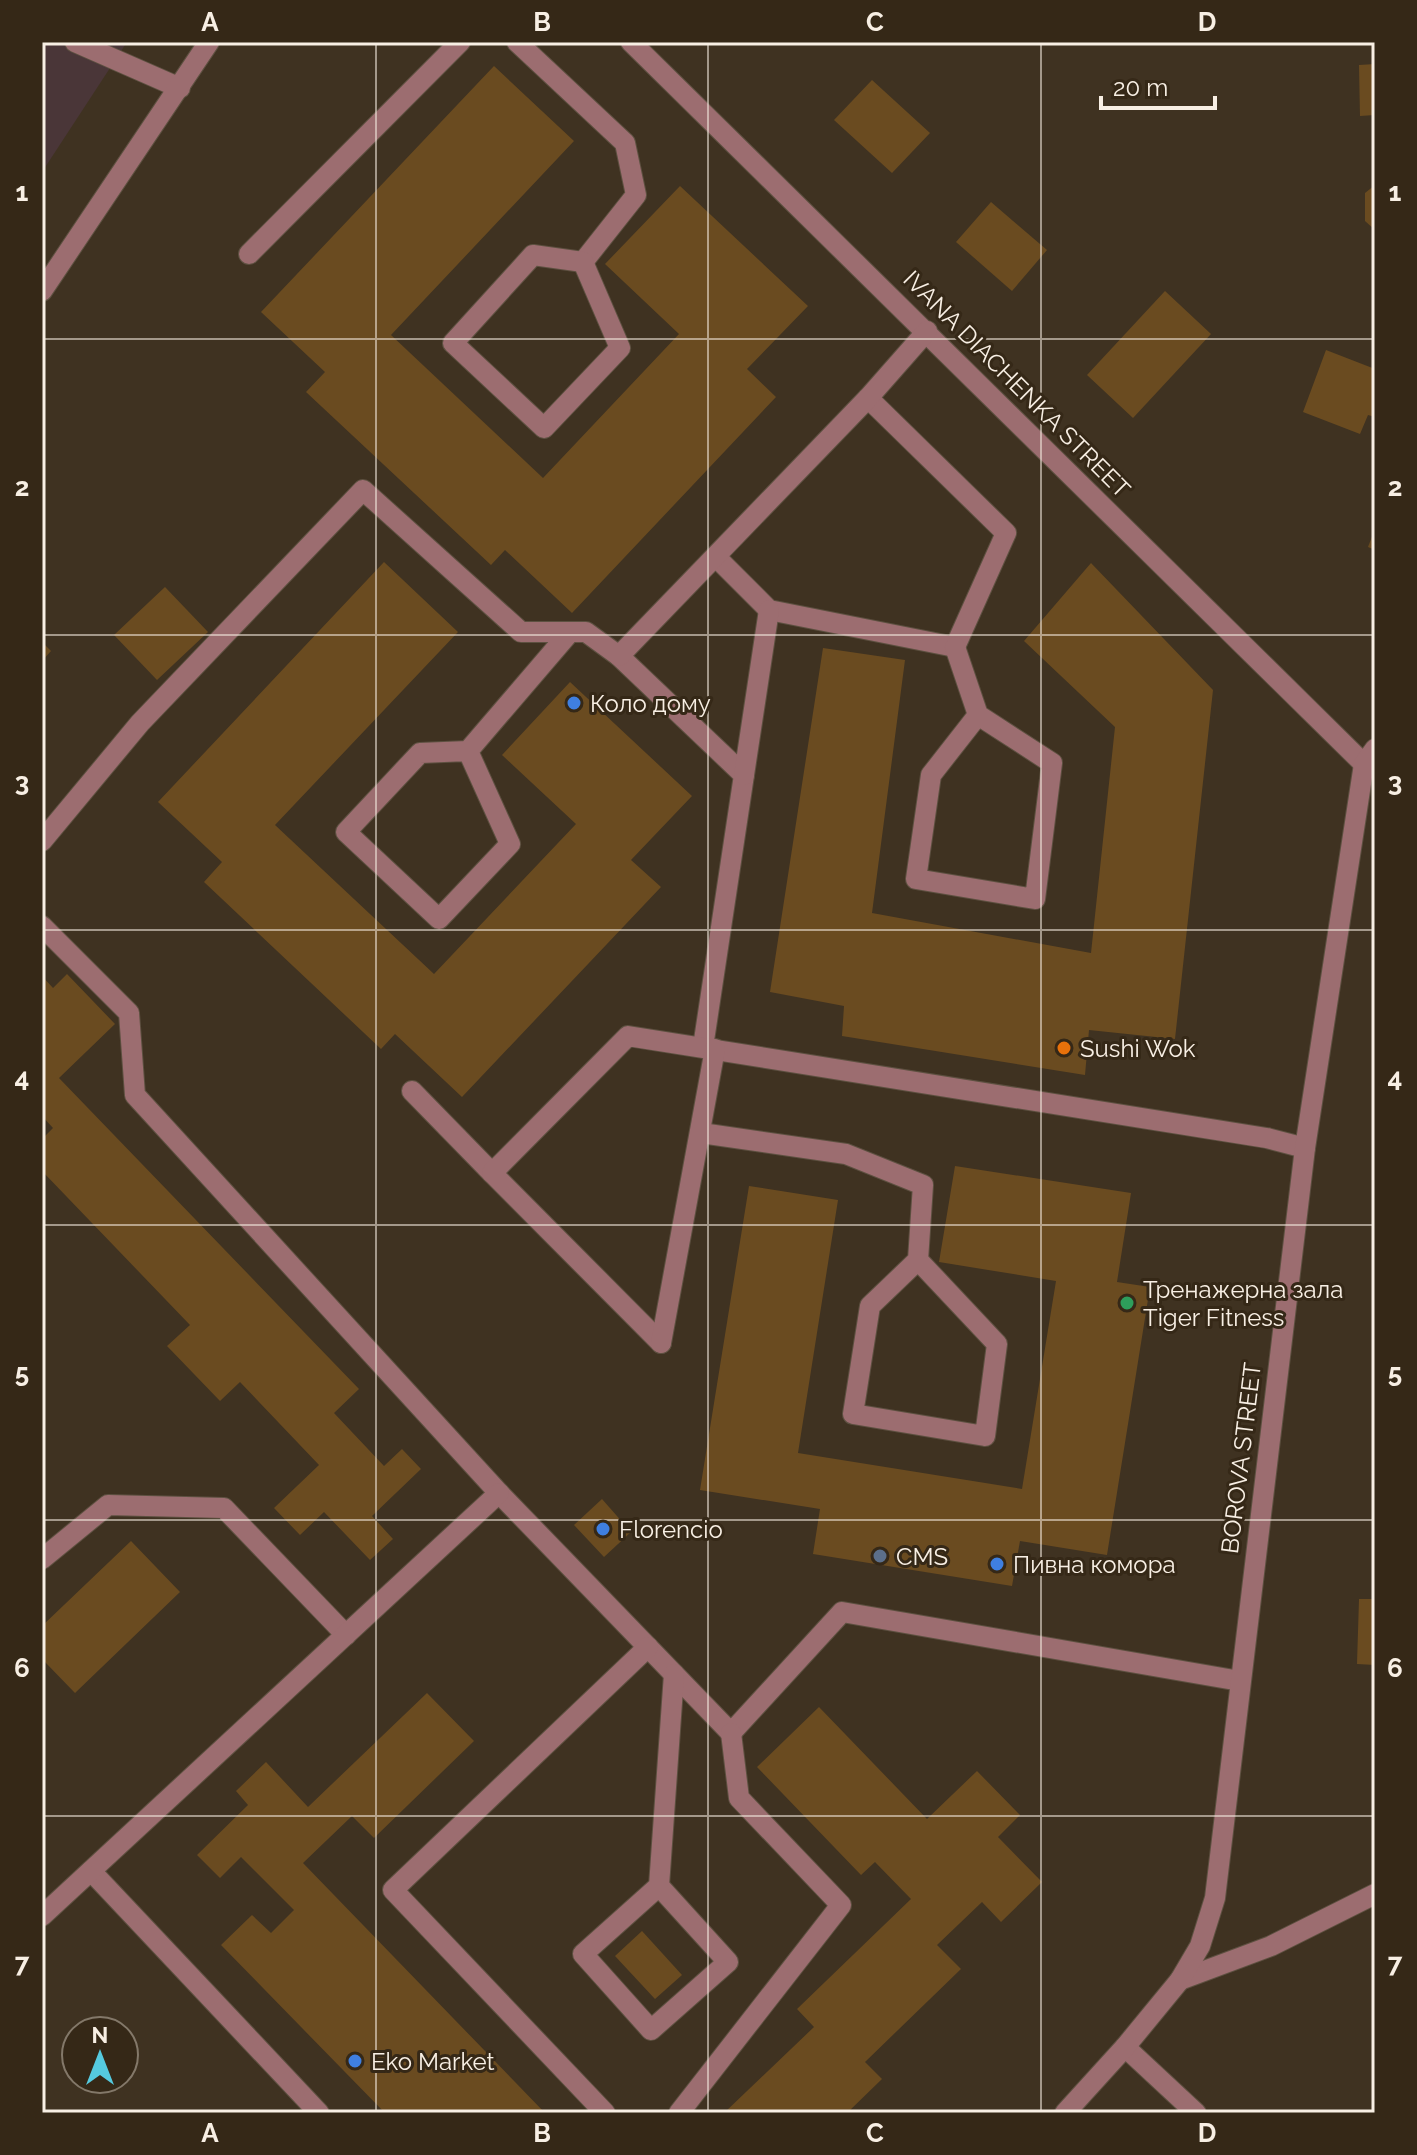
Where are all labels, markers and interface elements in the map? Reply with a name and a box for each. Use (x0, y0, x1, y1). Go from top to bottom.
text: A (201, 7, 219, 37)
text: B (533, 7, 551, 37)
text: C (866, 7, 884, 37)
text: D (1198, 7, 1216, 37)
scale bar (1101, 60, 1215, 110)
text: 20 m (1113, 73, 1168, 102)
text: 1 (16, 177, 29, 207)
text: 1 (1389, 177, 1402, 207)
street label: IVANA DIACHENKA STREET (898, 265, 1137, 504)
text: 2 (15, 472, 29, 502)
text: 2 (1388, 472, 1402, 502)
place label: Коло дому (590, 689, 711, 718)
marker: Коло дому (565, 694, 583, 712)
text: 3 (15, 767, 29, 797)
text: 3 (1388, 767, 1402, 797)
place label: Sushi Wok (1080, 1034, 1196, 1063)
marker: Sushi Wok (1055, 1039, 1073, 1057)
text: 4 (15, 1063, 29, 1093)
text: 4 (1388, 1063, 1402, 1093)
place label: Тренажерна зала Tiger Fitness (1143, 1275, 1343, 1332)
marker: Тренажерна зала Tiger Fitness (1118, 1294, 1136, 1312)
text: 5 (15, 1358, 29, 1388)
text: 5 (1388, 1358, 1402, 1388)
street label: BOROVA STREET (1215, 1360, 1267, 1555)
place label: Florencio (619, 1515, 723, 1544)
marker: Florencio (594, 1520, 612, 1538)
place label: CMS (896, 1542, 948, 1571)
marker: CMS (871, 1547, 889, 1565)
place label: Пивна комора (1013, 1550, 1176, 1579)
marker: Пивна комора (988, 1555, 1006, 1573)
text: 6 (14, 1653, 30, 1683)
text: 6 (1387, 1653, 1403, 1683)
text: 7 (15, 1948, 30, 1978)
text: 7 (1388, 1948, 1403, 1978)
north arrow (60, 2015, 140, 2095)
text: N (92, 2022, 108, 2048)
place label: Eko Market (371, 2047, 495, 2076)
marker: Eko Market (346, 2052, 364, 2070)
text: A (201, 2118, 219, 2148)
text: B (533, 2118, 551, 2148)
text: C (866, 2118, 884, 2148)
text: D (1198, 2118, 1216, 2148)

